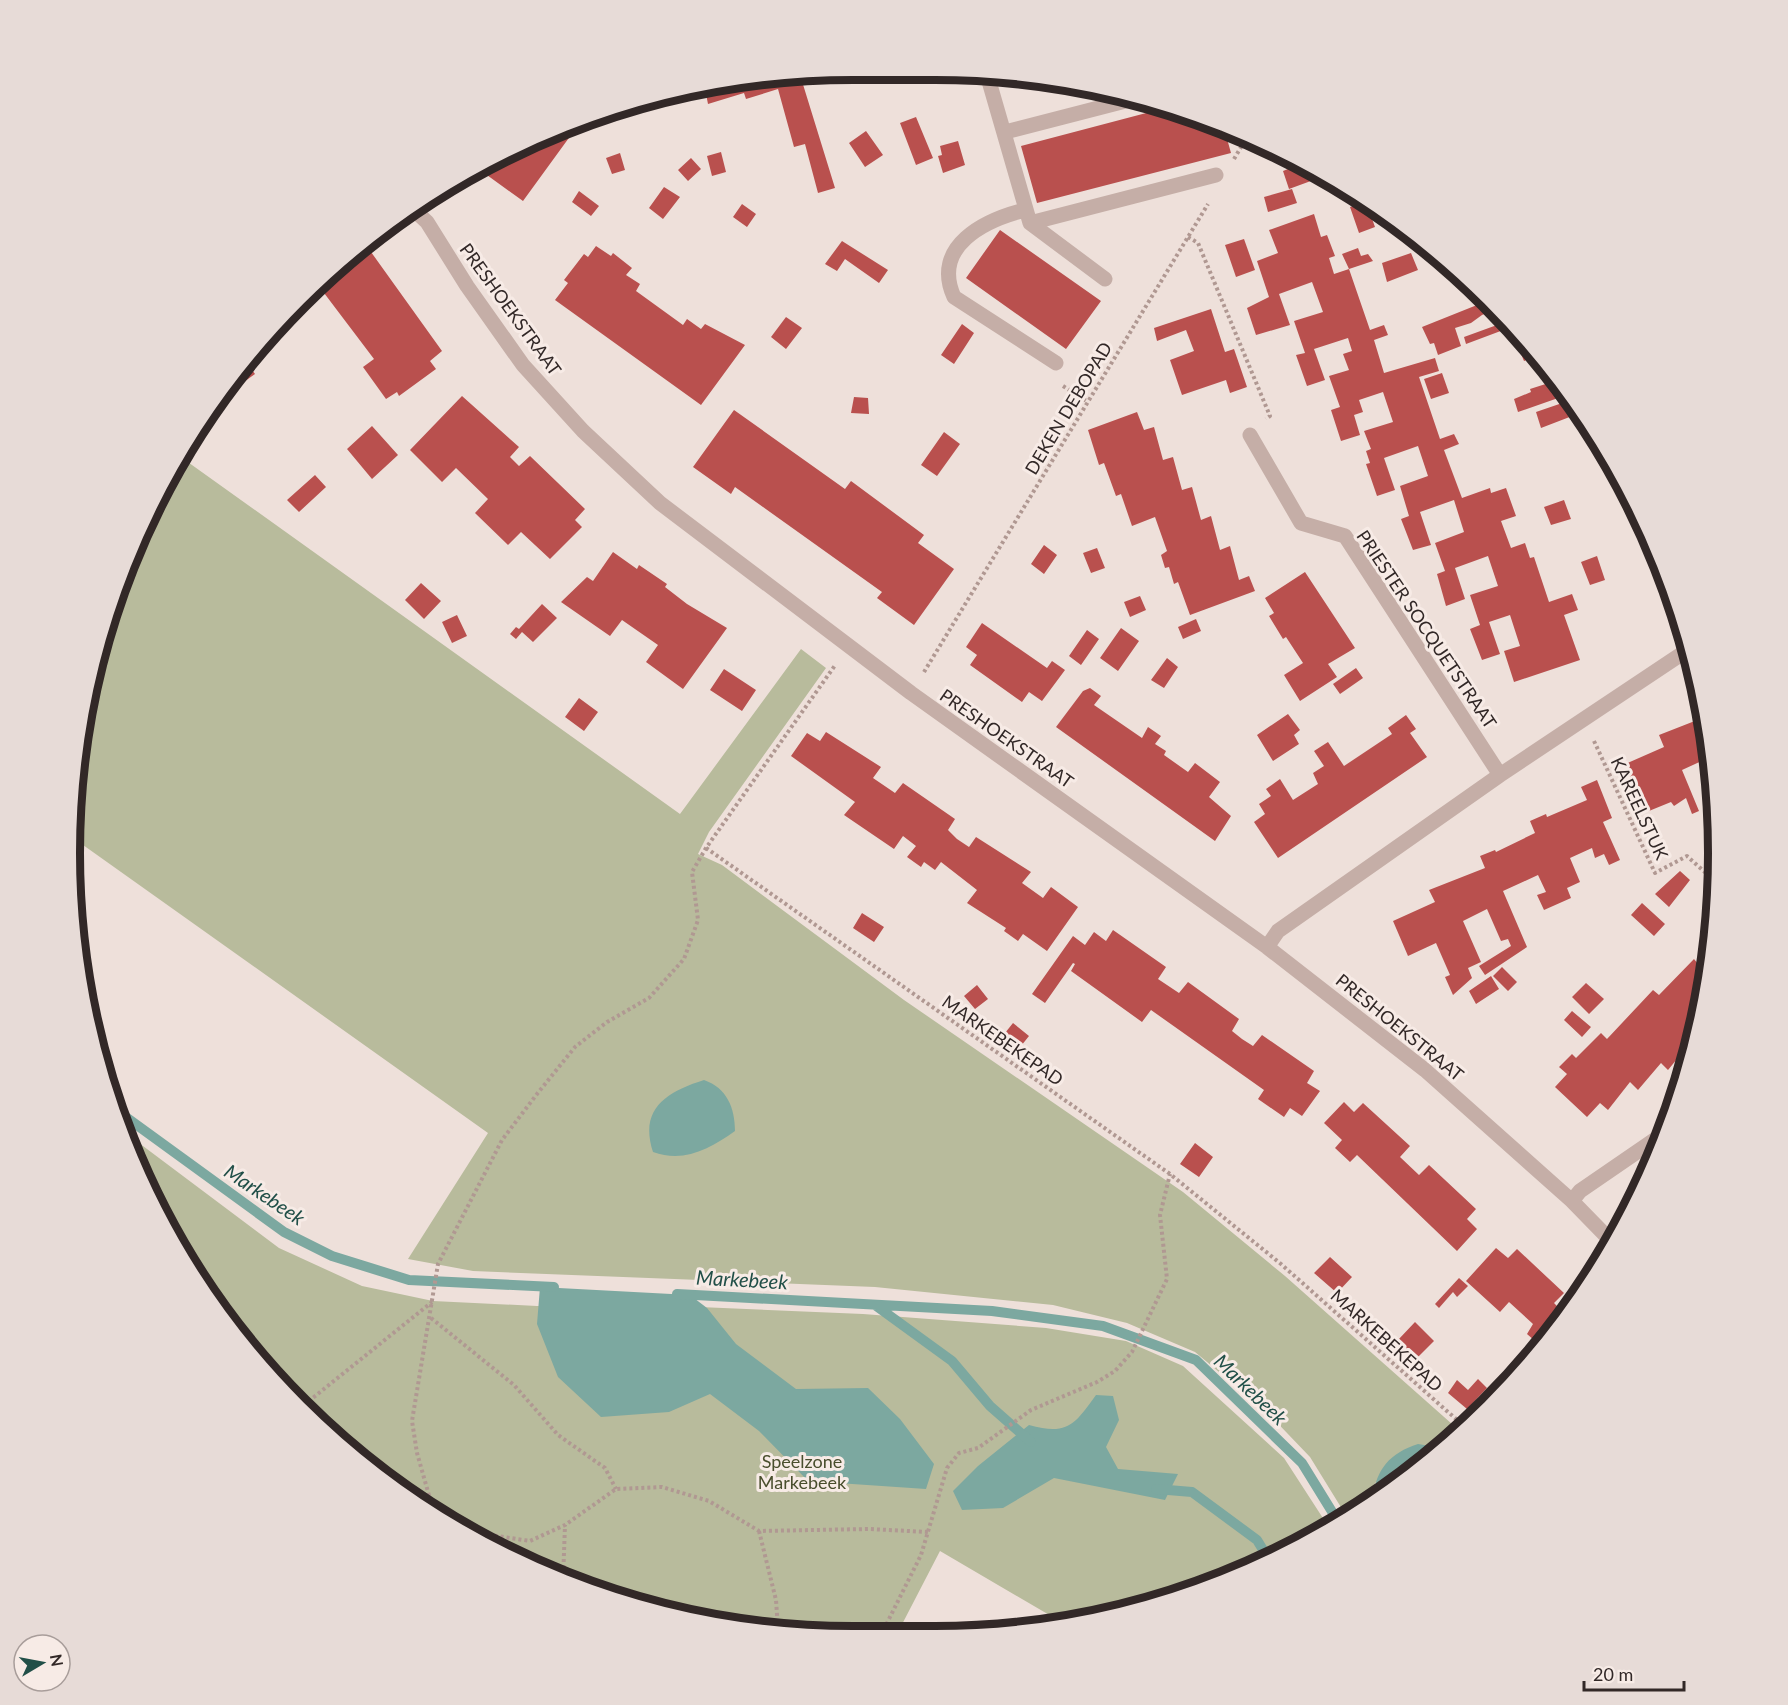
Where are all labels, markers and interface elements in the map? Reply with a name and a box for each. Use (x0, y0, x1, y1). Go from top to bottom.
street label: PRESHOEKSTRAAT (456, 239, 567, 380)
street label: DEKEN DEBOPAD (1020, 338, 1116, 478)
street label: PRIESTER SOCQUETSTRAAT (1352, 526, 1502, 733)
street label: PRESHOEKSTRAAT (936, 684, 1078, 793)
street label: KAREELSTUK (1607, 753, 1673, 863)
street label: PRESHOEKSTRAAT (1332, 969, 1469, 1086)
street label: MARKEBEKEPAD (938, 990, 1068, 1090)
water label: Markebeek (220, 1158, 310, 1230)
water label: Markebeek (696, 1265, 789, 1293)
street label: MARKEBEKEPAD (1327, 1284, 1447, 1396)
water label: Markebeek (1210, 1349, 1293, 1430)
park label: Speelzone Markebeek (758, 1450, 847, 1493)
north arrow (12, 1633, 72, 1693)
text: N (47, 1653, 68, 1668)
scale bar (1584, 1654, 1684, 1692)
text: 20 m (1593, 1663, 1633, 1685)

